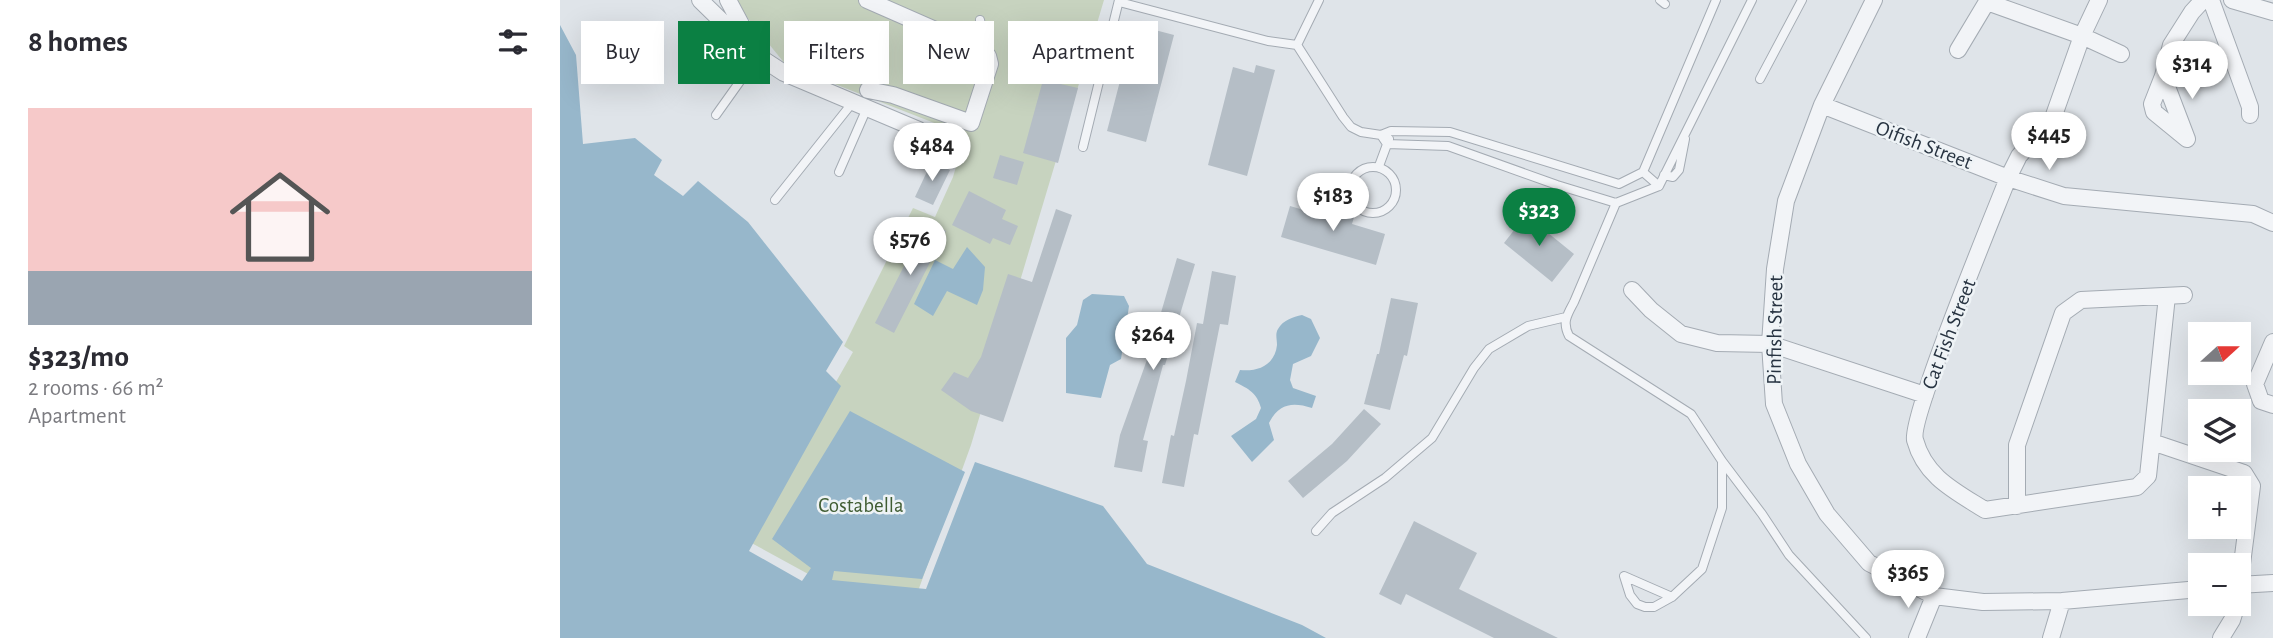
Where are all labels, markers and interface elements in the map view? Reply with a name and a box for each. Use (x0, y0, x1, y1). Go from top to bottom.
chip: Buy (581, 21, 664, 84)
chip: Rent (678, 21, 770, 84)
chip: Filters (784, 21, 889, 84)
chip: New (903, 21, 994, 84)
chip: Apartment (1008, 21, 1158, 84)
icon: filters (494, 23, 532, 61)
text: 8 homes (28, 27, 128, 57)
pin: $314 (2151, 42, 2233, 101)
text: $314 (2172, 52, 2212, 75)
pin: $445 (2008, 113, 2090, 172)
street label: Oifish Street (1873, 117, 1975, 173)
text: $445 (2027, 123, 2071, 146)
pin: $484 (891, 124, 973, 183)
text: $484 (910, 134, 954, 157)
icon: home (217, 154, 343, 280)
pin: $183 (1292, 174, 1374, 233)
text: $183 (1313, 184, 1353, 207)
pin: $323 (1498, 188, 1580, 248)
text: $323 (1518, 199, 1560, 222)
pin: $576 (869, 218, 951, 277)
text: $576 (889, 228, 931, 251)
street label: Pinfish Street (1764, 275, 1786, 385)
street label: Cat Fish Street (1918, 276, 1980, 392)
pin: $264 (1112, 312, 1194, 372)
north arrow (2188, 322, 2250, 385)
map controls (2188, 322, 2251, 616)
text: $264 (1131, 323, 1175, 346)
text: $323/mo (28, 342, 129, 372)
text: 2 rooms · 66 m² (28, 377, 164, 400)
button: layers (2188, 399, 2251, 462)
text: Apartment (28, 405, 126, 428)
button: + (2188, 476, 2251, 539)
park label: Costabella (818, 495, 904, 516)
pin: $365 (1867, 550, 1949, 610)
button: − (2188, 553, 2251, 616)
text: $365 (1887, 561, 1929, 584)

